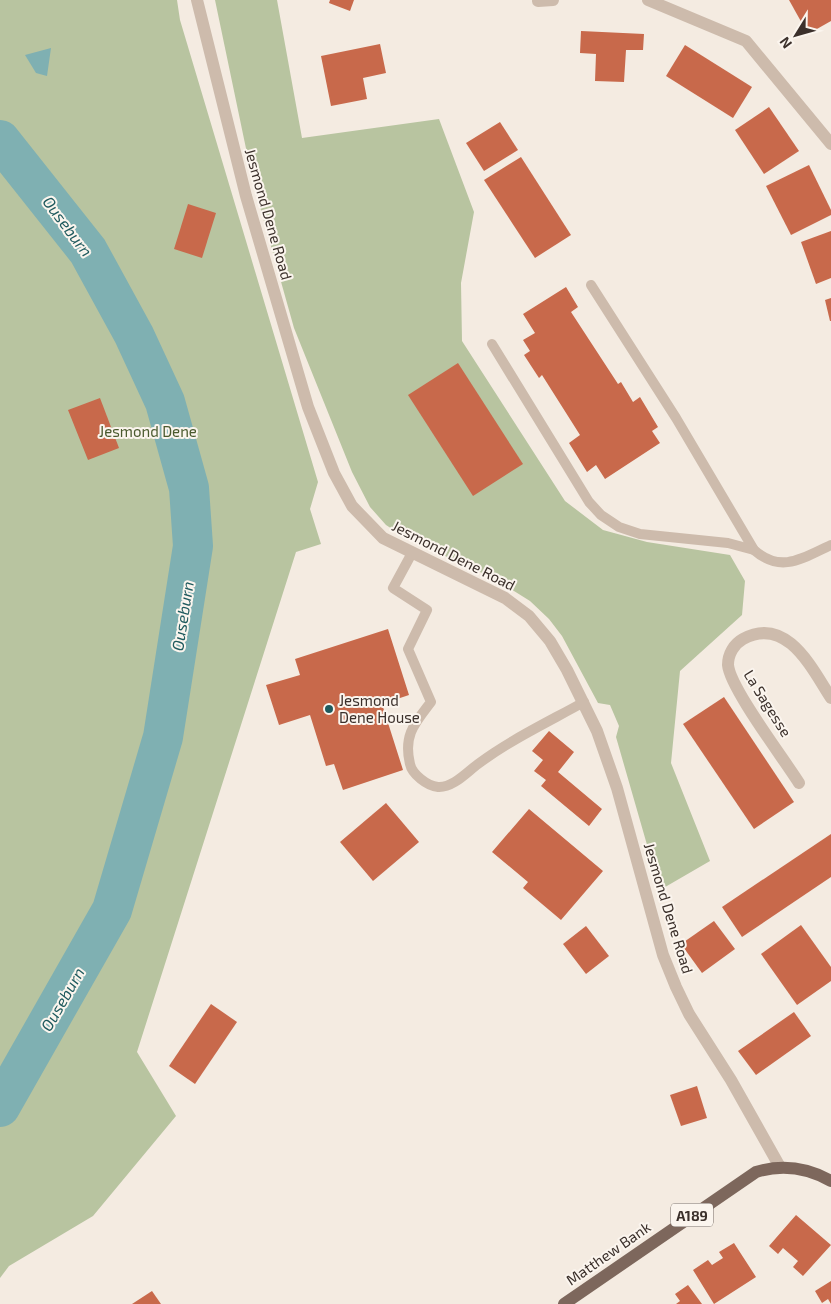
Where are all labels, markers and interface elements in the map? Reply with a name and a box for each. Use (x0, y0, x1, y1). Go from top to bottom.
north arrow (771, 10, 821, 60)
text: N (775, 34, 795, 52)
street label: Jesmond Dene Road (242, 146, 296, 282)
water label: Ouseburn (39, 192, 97, 260)
park label: Jesmond Dene (99, 422, 197, 440)
street label: Jesmond Dene Road (389, 516, 519, 594)
water label: Ouseburn (167, 580, 197, 652)
street label: La Sagesse (740, 666, 796, 740)
place label: Jesmond Dene House (339, 691, 420, 726)
marker: Jesmond Dene House (323, 703, 335, 715)
street label: Jesmond Dene Road (641, 840, 697, 976)
water label: Ouseburn (36, 964, 88, 1034)
road number: A189 (671, 1204, 713, 1226)
street label: Matthew Bank (562, 1217, 654, 1289)

